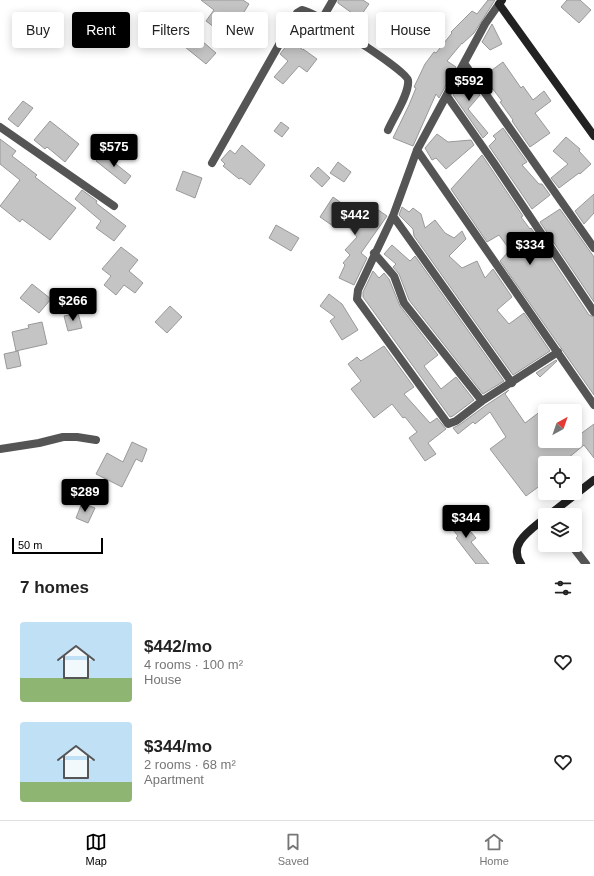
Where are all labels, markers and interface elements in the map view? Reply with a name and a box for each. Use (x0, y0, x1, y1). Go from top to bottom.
chip: Buy (12, 12, 64, 48)
chip: Rent (72, 12, 130, 48)
chip: Filters (138, 12, 204, 48)
chip: New (212, 12, 268, 48)
chip: Apartment (276, 12, 368, 48)
chip: House (376, 12, 445, 48)
pin: $592 (445, 68, 493, 102)
text: $592 (455, 73, 483, 88)
pin: $575 (90, 134, 138, 168)
text: $575 (100, 139, 128, 154)
pin: $442 (331, 202, 379, 236)
text: $442 (341, 207, 369, 222)
pin: $334 (506, 232, 554, 266)
text: $334 (516, 237, 544, 252)
pin: $266 (49, 288, 97, 322)
text: $266 (59, 293, 87, 308)
north arrow (538, 404, 582, 448)
map controls (538, 404, 582, 552)
button: locate (538, 456, 582, 500)
pin: $289 (61, 479, 109, 513)
text: $289 (71, 484, 99, 499)
pin: $344 (442, 505, 490, 539)
button: layers (538, 508, 582, 552)
text: $344 (452, 510, 480, 525)
scale bar (12, 536, 103, 555)
text: 50 m (18, 539, 42, 551)
icon: filters (552, 577, 574, 599)
text: 7 homes (20, 578, 89, 597)
text: $442/mo (144, 637, 212, 656)
icon: home (52, 638, 100, 686)
icon: heart (552, 651, 574, 673)
text: 4 rooms · 100 m² (144, 657, 243, 672)
text: House (144, 672, 182, 687)
text: $344/mo (144, 737, 212, 756)
icon: home (52, 738, 100, 786)
icon: heart (552, 751, 574, 773)
text: 2 rooms · 68 m² (144, 757, 236, 772)
text: Apartment (144, 772, 204, 787)
tab: Map (85, 831, 107, 867)
tab: Saved (278, 831, 309, 867)
tab: Home (479, 831, 509, 867)

